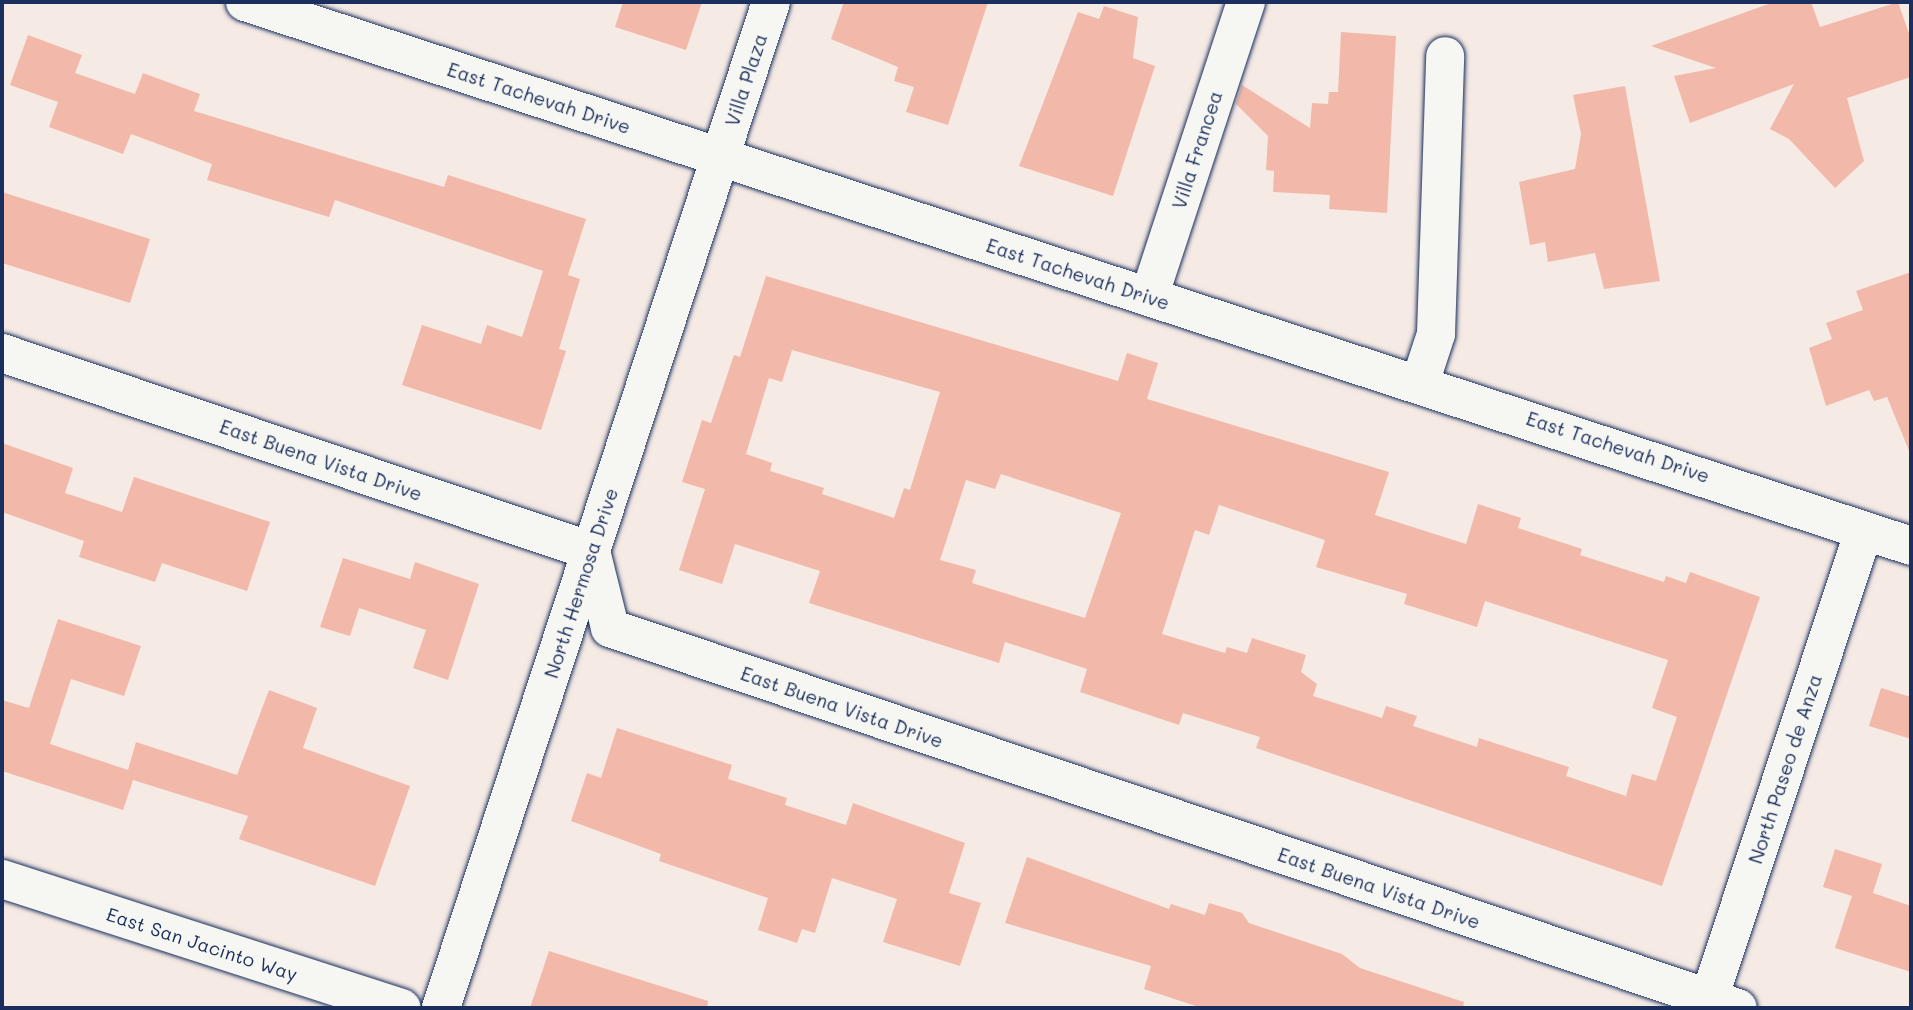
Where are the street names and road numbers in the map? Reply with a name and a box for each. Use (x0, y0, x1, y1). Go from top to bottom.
street label: Villa Plaza (720, 31, 772, 129)
street label: East Tachevah Drive (444, 58, 634, 138)
street label: Villa Francea (1167, 88, 1227, 212)
street label: East Tachevah Drive (983, 234, 1173, 314)
street label: East Tachevah Drive (1523, 407, 1713, 487)
street label: East Buena Vista Drive (217, 415, 425, 505)
street label: North Hermosa Drive (539, 485, 623, 681)
street label: East Buena Vista Drive (738, 662, 946, 752)
street label: North Paseo de Anza (1744, 671, 1826, 867)
street label: East Buena Vista Drive (1275, 843, 1483, 933)
street label: East San Jacinto Way (104, 902, 300, 986)

